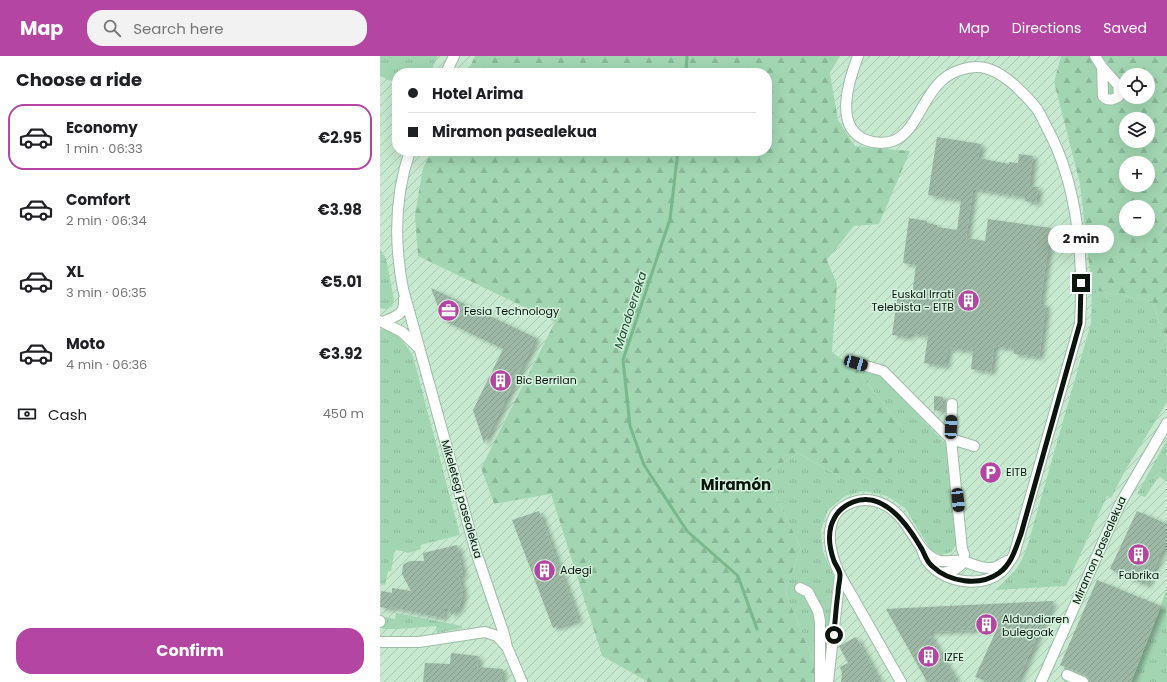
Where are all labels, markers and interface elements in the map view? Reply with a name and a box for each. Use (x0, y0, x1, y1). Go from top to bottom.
search box (87, 10, 367, 46)
text: Map (20, 15, 63, 42)
icon: search (101, 17, 123, 39)
text: Search here (133, 18, 224, 39)
text: Map (959, 18, 990, 38)
text: Directions (1012, 18, 1081, 38)
text: Saved (1103, 18, 1147, 38)
text: Choose a ride (16, 67, 142, 92)
map controls (1119, 68, 1155, 236)
button: locate (1119, 68, 1155, 104)
text: Hotel Arima (432, 83, 523, 104)
button: layers (1119, 112, 1155, 148)
text: Economy (66, 117, 138, 138)
icon: car (18, 119, 54, 155)
text: Miramon pasealekua (432, 121, 597, 142)
text: €2.95 (318, 127, 362, 148)
text: 1 min · 06:33 (66, 139, 143, 158)
button: + (1119, 156, 1155, 192)
text: Comfort (66, 189, 130, 210)
icon: car (18, 191, 54, 227)
text: €3.98 (318, 199, 362, 220)
button: − (1119, 200, 1155, 236)
text: 2 min · 06:34 (66, 211, 147, 230)
callout: 2 min (1048, 225, 1114, 253)
text: 2 min (1063, 229, 1099, 248)
text: XL (66, 261, 84, 282)
icon: car (18, 263, 54, 299)
water label: Mandoerreka (610, 269, 650, 351)
text: €5.01 (321, 271, 362, 292)
route end (1072, 274, 1090, 292)
text: 3 min · 06:35 (66, 283, 147, 302)
place label: Euskal Irrati Telebista - EITB (871, 286, 954, 315)
building icon: Euskal Irrati Telebista - EITB (956, 287, 982, 313)
office icon: Fesia Technology (435, 298, 461, 324)
place label: Fesia Technology (464, 303, 560, 319)
text: Moto (66, 333, 105, 354)
icon: car (18, 335, 54, 371)
text: €3.92 (319, 343, 362, 364)
car (843, 354, 869, 372)
text: 4 min · 06:36 (66, 355, 147, 374)
building icon: Bic Berrilan (488, 367, 514, 393)
place label: Bic Berrilan (516, 372, 577, 388)
icon: cash (16, 403, 38, 425)
text: Cash (48, 404, 87, 425)
text: 450 m (323, 404, 364, 423)
car (944, 415, 958, 439)
street label: Mikeletegi pasealekua (437, 438, 487, 560)
parking icon: EITB (978, 459, 1004, 485)
place label: EITB (1006, 464, 1027, 480)
district label: Miramón (701, 474, 771, 495)
car (951, 487, 965, 513)
street label: Miramon pasealekua (1068, 493, 1130, 607)
building icon: Fabrika (1126, 542, 1152, 568)
building icon: Adegi (532, 557, 558, 583)
place label: Adegi (560, 562, 592, 578)
place label: Fabrika (1119, 567, 1159, 583)
place label: Aldundiaren bulegoak (1002, 611, 1069, 640)
building icon: Aldundiaren bulegoak (974, 612, 1000, 638)
route start (825, 626, 843, 644)
button: Confirm (16, 628, 364, 674)
building icon: IZFE (915, 644, 941, 670)
place label: IZFE (944, 649, 964, 665)

